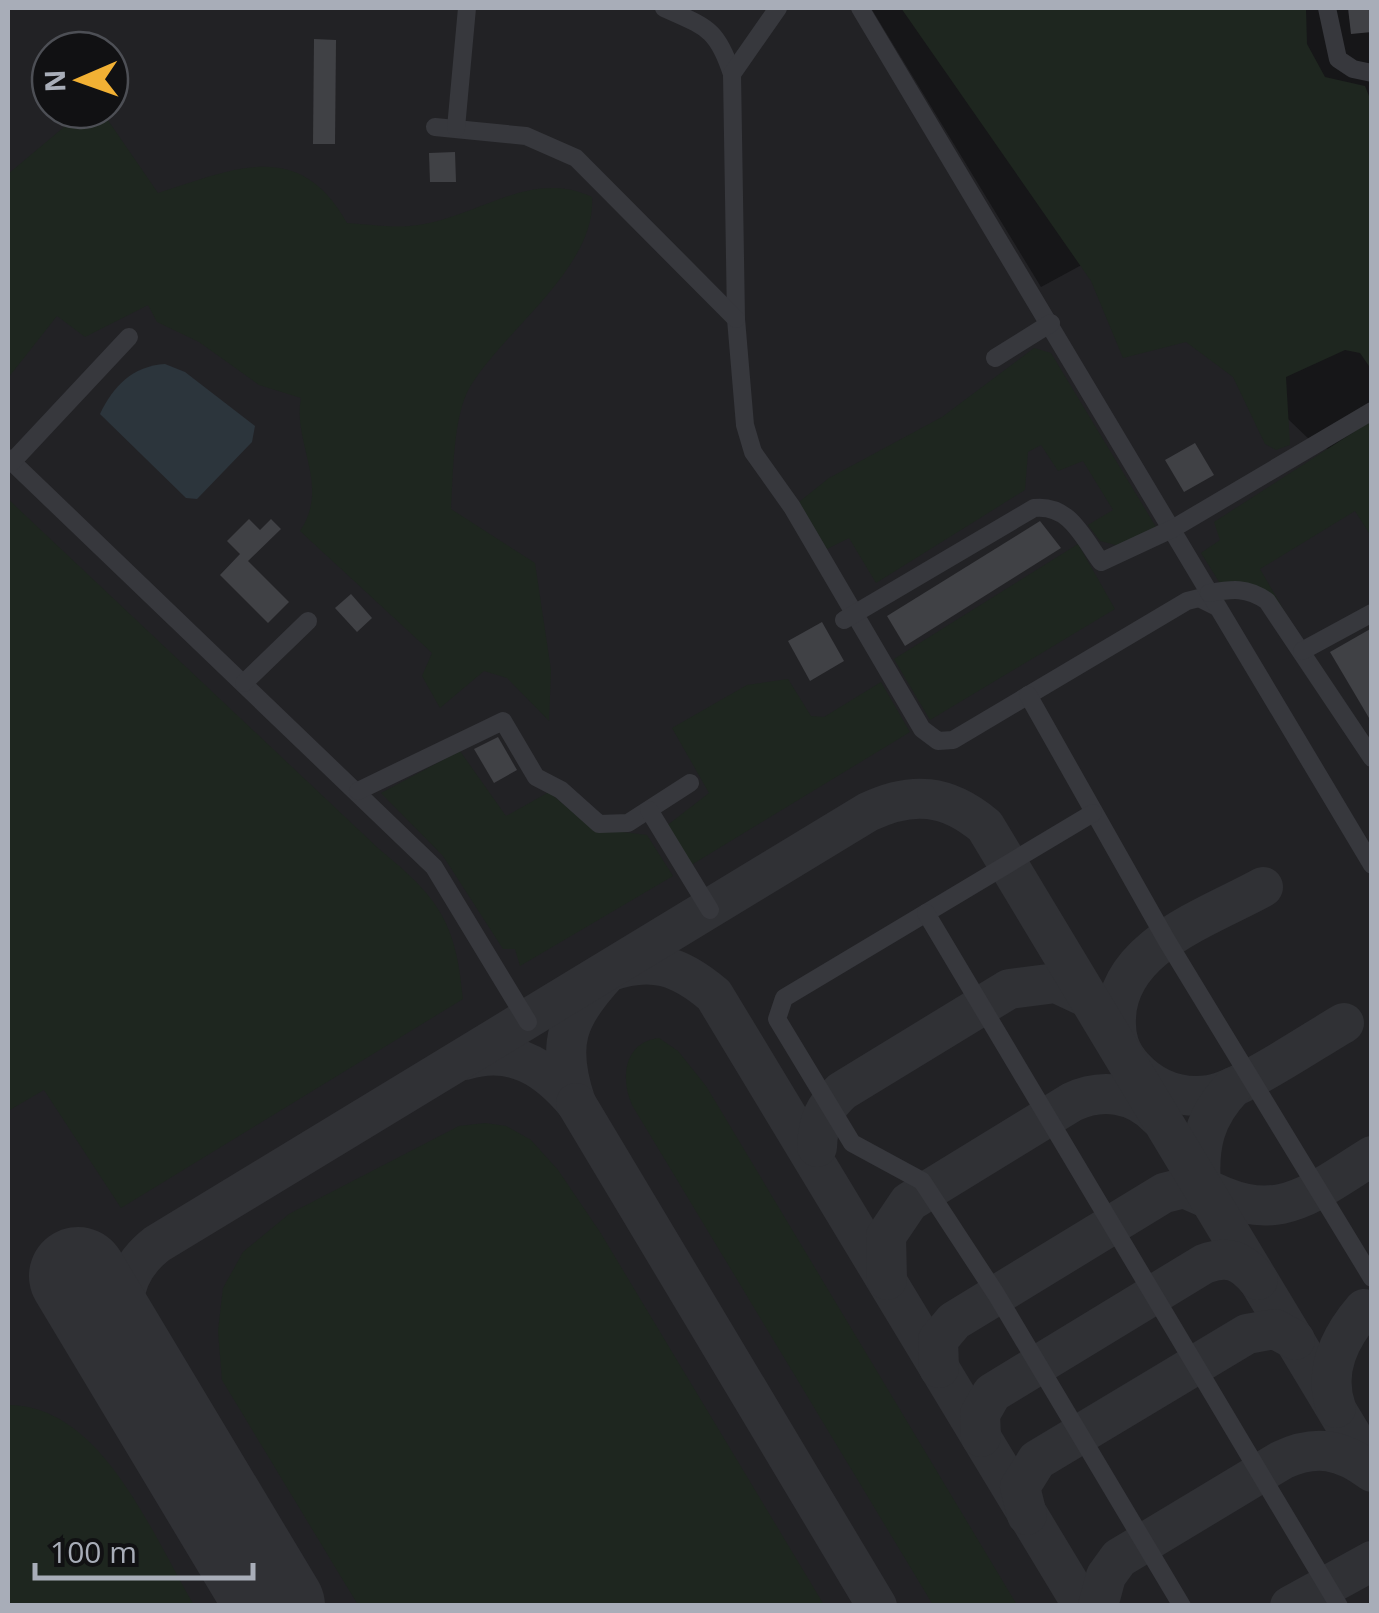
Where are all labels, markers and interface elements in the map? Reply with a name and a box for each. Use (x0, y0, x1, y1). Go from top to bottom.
north arrow (30, 30, 130, 130)
text: N (35, 69, 73, 93)
scale bar (35, 1518, 252, 1580)
text: 100 m (50, 1531, 137, 1572)

